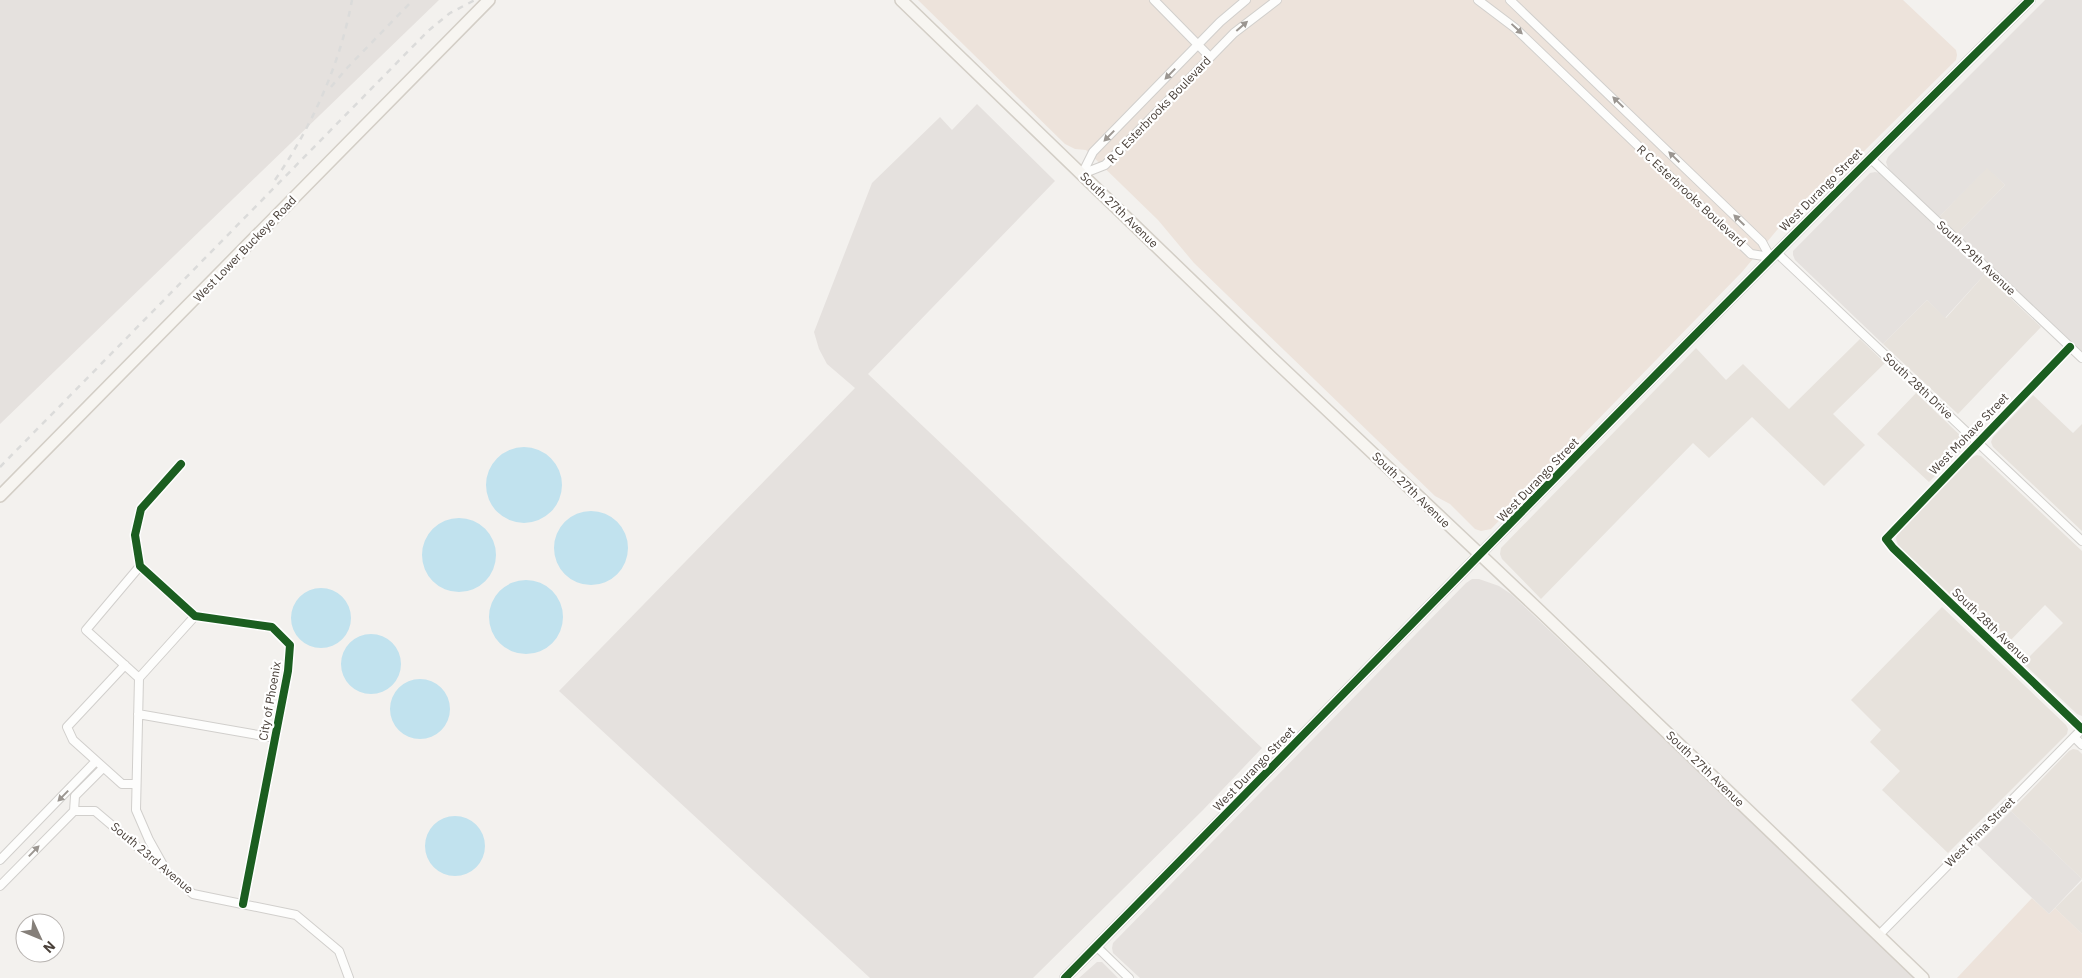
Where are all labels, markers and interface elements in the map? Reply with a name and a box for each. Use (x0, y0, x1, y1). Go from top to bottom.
one-way arrow (1235, 21, 1248, 32)
one-way arrow (1510, 24, 1523, 35)
street label: R C Esterbrooks Boulevard (1104, 53, 1214, 166)
one-way arrow (1164, 67, 1176, 79)
one-way arrow (1612, 96, 1624, 108)
one-way arrow (1103, 130, 1115, 142)
street label: R C Esterbrooks Boulevard (1634, 141, 1749, 250)
street label: West Durango Street (1776, 145, 1865, 234)
one-way arrow (1668, 151, 1680, 163)
street label: South 27th Avenue (1077, 169, 1162, 251)
street label: West Lower Buckeye Road (190, 192, 299, 305)
one-way arrow (1734, 214, 1746, 226)
street label: South 29th Avenue (1934, 217, 2019, 298)
street label: South 28th Drive (1880, 349, 1957, 422)
street label: West Mohave Street (1926, 390, 2011, 478)
street label: West Durango Street (1494, 434, 1582, 525)
street label: South 27th Avenue (1369, 449, 1454, 531)
street label: South 28th Avenue (1949, 585, 2034, 667)
street label: City of Phoenix (255, 660, 284, 742)
street label: West Durango Street (1210, 723, 1298, 814)
street label: South 27th Avenue (1663, 728, 1748, 810)
one-way arrow (57, 790, 69, 802)
street label: West Pima Street (1942, 794, 2018, 870)
street label: South 23rd Avenue (108, 819, 197, 897)
one-way arrow (28, 845, 40, 857)
north arrow (15, 913, 65, 963)
text: N (39, 937, 59, 957)

